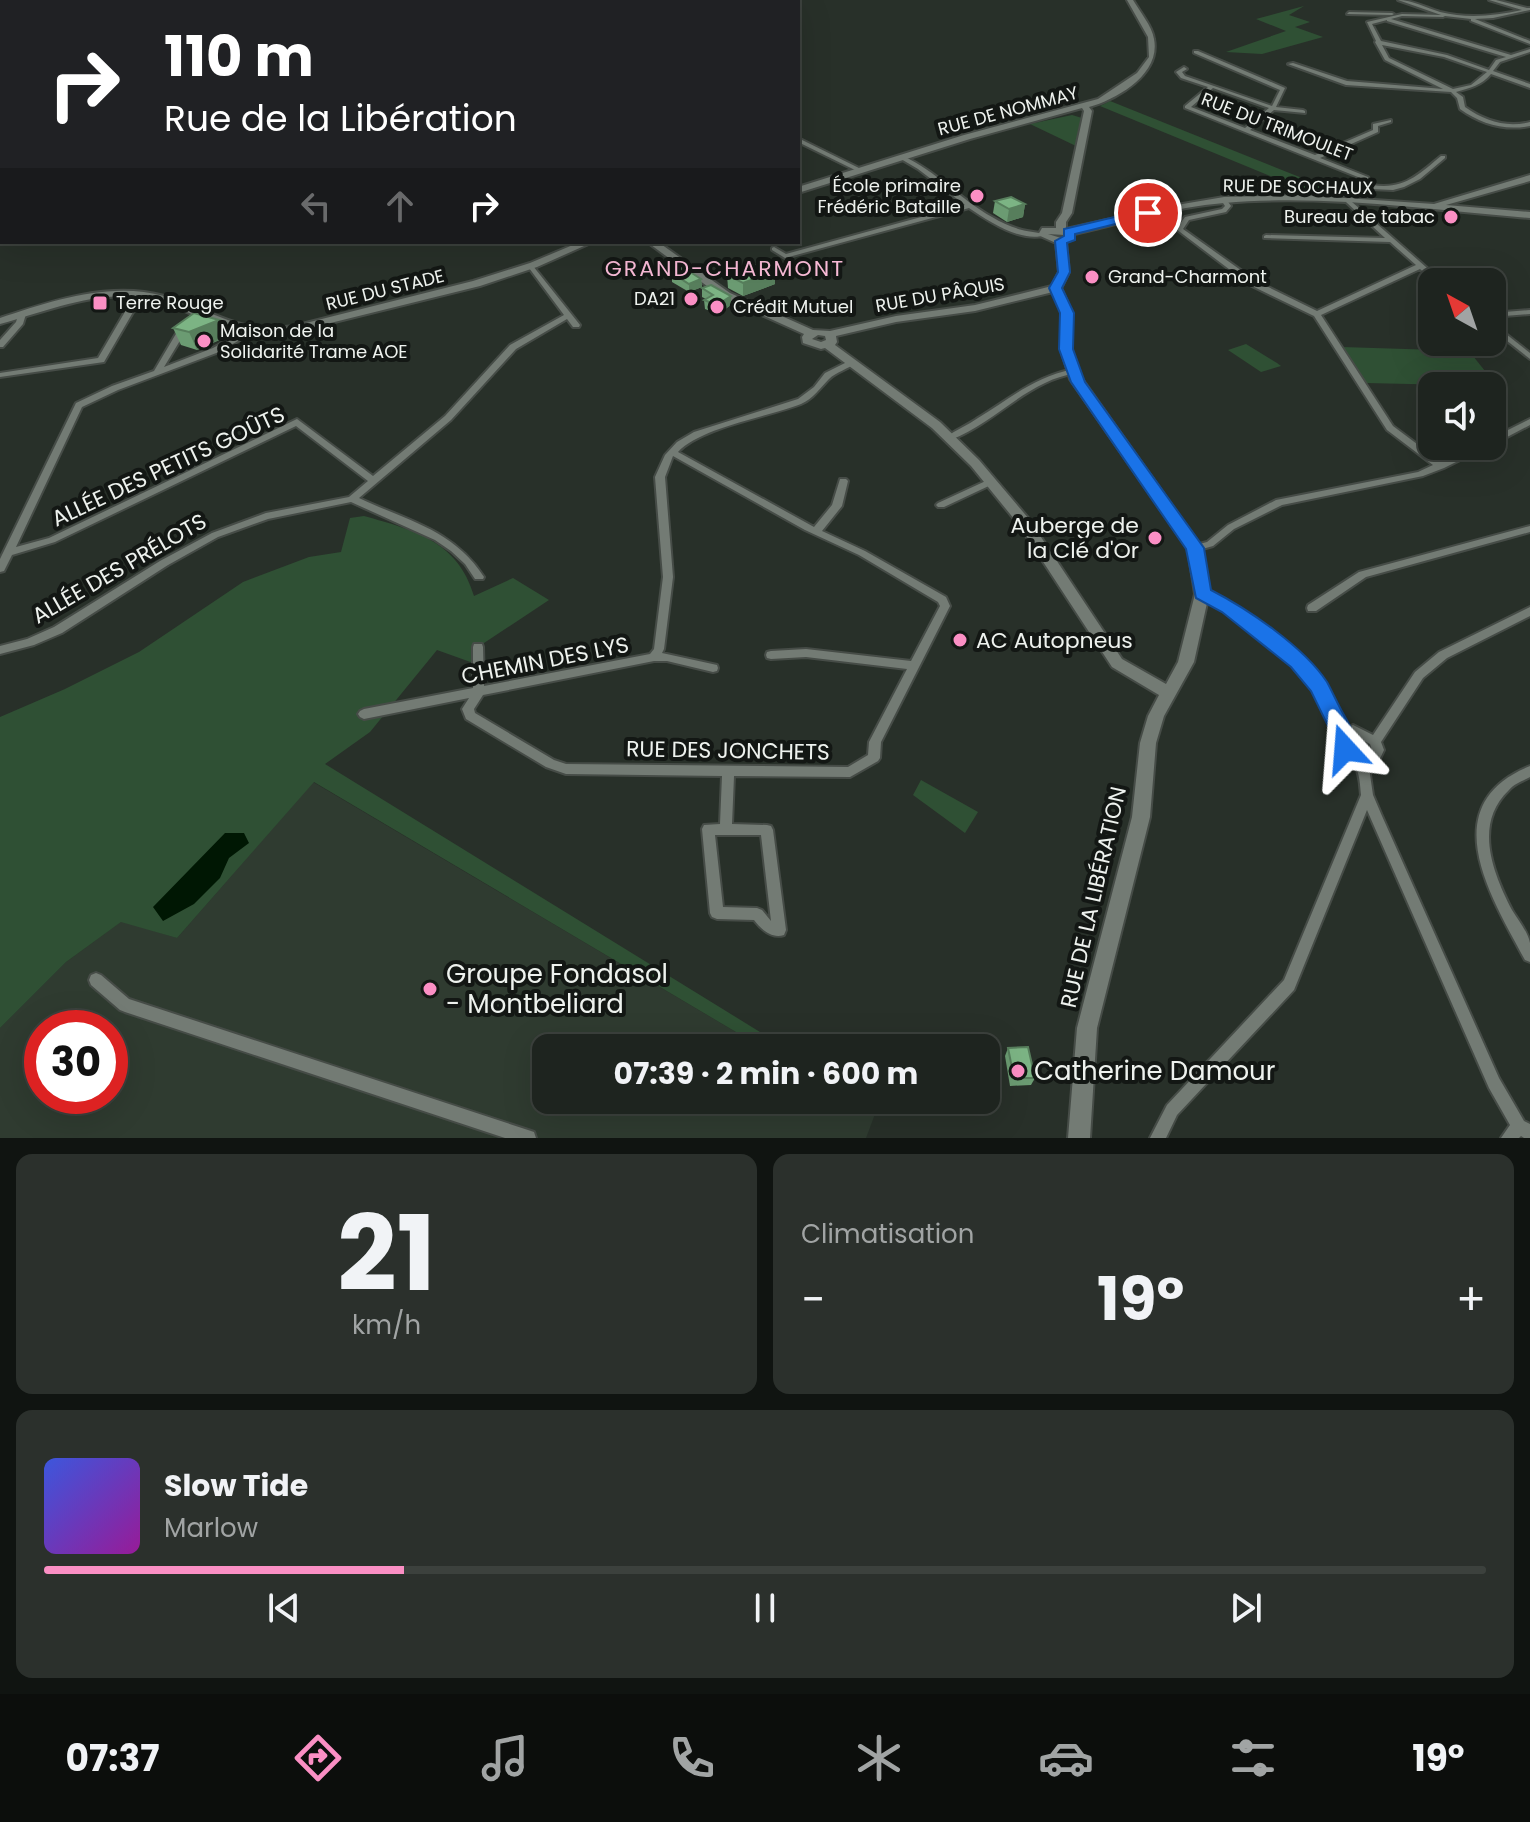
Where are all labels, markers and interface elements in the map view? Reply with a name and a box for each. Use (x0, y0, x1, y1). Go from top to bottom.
text: 110 m (164, 17, 314, 96)
icon: right (32, 32, 136, 136)
street label: RUE DE NOMMAY (935, 80, 1081, 141)
street label: RUE DU TRIMOULET (1198, 86, 1357, 167)
text: Rue de la Libération (164, 93, 517, 144)
place label: École primaire Frédéric Bataille (817, 173, 961, 219)
street label: RUE DE SOCHAUX (1223, 173, 1373, 200)
pin (1114, 179, 1182, 247)
icon: left (294, 184, 338, 228)
icon: ahead (378, 184, 422, 228)
icon: right (462, 184, 506, 228)
marker: École primaire Frédéric Bataille (968, 187, 986, 205)
icon: arrive (1126, 191, 1170, 235)
place label: Bureau de tabac (1284, 204, 1435, 229)
marker: Bureau de tabac (1442, 208, 1460, 226)
district label: GRAND-CHARMONT (605, 253, 845, 284)
street label: RUE DU STADE (323, 263, 447, 316)
place label: Grand-Charmont (1108, 264, 1267, 289)
marker: Grand-Charmont (1083, 268, 1101, 286)
north arrow (1418, 268, 1506, 356)
map controls (1418, 268, 1506, 460)
street label: RUE DU PÂQUIS (873, 271, 1006, 318)
place label: DA21 (634, 286, 675, 311)
place label: Terre Rouge (116, 290, 224, 315)
marker: DA21 (682, 290, 700, 308)
marker: Terre Rouge (91, 294, 109, 312)
place label: Crédit Mutuel (733, 294, 853, 319)
marker: Crédit Mutuel (708, 298, 726, 316)
place label: Maison de la Solidarité Trame AOE (220, 318, 408, 364)
marker: Maison de la Solidarité Trame AOE (195, 332, 213, 350)
button: sound (1418, 372, 1506, 460)
street label: ALLÉE DES PETITS GOÛTS (47, 399, 290, 534)
street label: ALLÉE DES PRÉLOTS (26, 506, 212, 631)
place label: Auberge de la Clé d'Or (1010, 510, 1139, 566)
marker: Auberge de la Clé d'Or (1146, 529, 1164, 547)
place label: AC Autopneus (976, 625, 1133, 656)
street label: CHEMIN DES LYS (459, 629, 632, 692)
marker: AC Autopneus (951, 631, 969, 649)
position arrow (1303, 707, 1387, 791)
street label: RUE DES JONCHETS (626, 733, 830, 768)
street label: RUE DE LA LIBÉRATION (1053, 783, 1134, 1011)
place label: Groupe Fondasol - Montbeliard (446, 956, 668, 1022)
marker: Groupe Fondasol - Montbeliard (421, 980, 439, 998)
speed limit sign: 30 (24, 1010, 128, 1114)
text: 07:39 · 2 min · 600 m (614, 1052, 918, 1095)
place label: Catherine Damour (1034, 1053, 1275, 1089)
marker: Catherine Damour (1009, 1062, 1027, 1080)
text: 21 (337, 1181, 436, 1326)
text: Climatisation (801, 1216, 974, 1252)
text: 19° (1097, 1257, 1184, 1341)
text: − (801, 1269, 825, 1330)
text: + (1456, 1269, 1486, 1330)
text: km/h (352, 1307, 421, 1343)
text: Slow Tide (164, 1464, 308, 1507)
text: Marlow (164, 1510, 258, 1546)
icon: previous (262, 1586, 306, 1630)
icon: pause (743, 1586, 787, 1630)
icon: next (1224, 1586, 1268, 1630)
icon: directions (290, 1730, 346, 1786)
icon: music (477, 1730, 533, 1786)
icon: phone (664, 1730, 720, 1786)
icon: climate (851, 1730, 907, 1786)
icon: car (1038, 1730, 1094, 1786)
icon: filters (1225, 1730, 1281, 1786)
text: 07:37 (65, 1733, 159, 1784)
text: 19° (1412, 1733, 1465, 1784)

